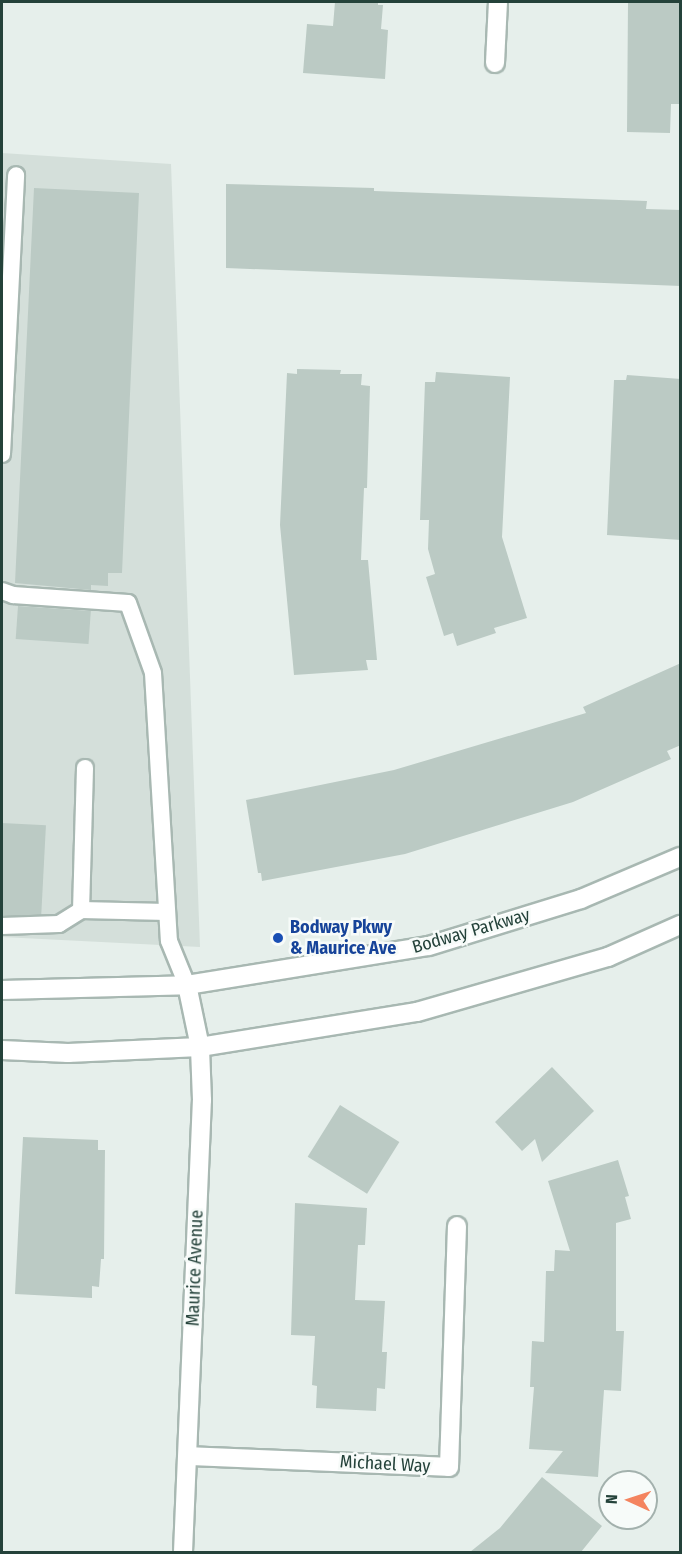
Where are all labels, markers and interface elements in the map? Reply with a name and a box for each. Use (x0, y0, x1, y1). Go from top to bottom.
street label: Bodway Parkway (410, 904, 532, 958)
place label: Bodway Pkwy & Maurice Ave (290, 917, 396, 960)
marker: Bodway Pkwy & Maurice Ave (271, 931, 285, 945)
street label: Maurice Avenue (182, 1209, 208, 1327)
street label: Michael Way (339, 1451, 431, 1477)
north arrow (598, 1470, 658, 1530)
text: N (602, 1494, 621, 1504)

